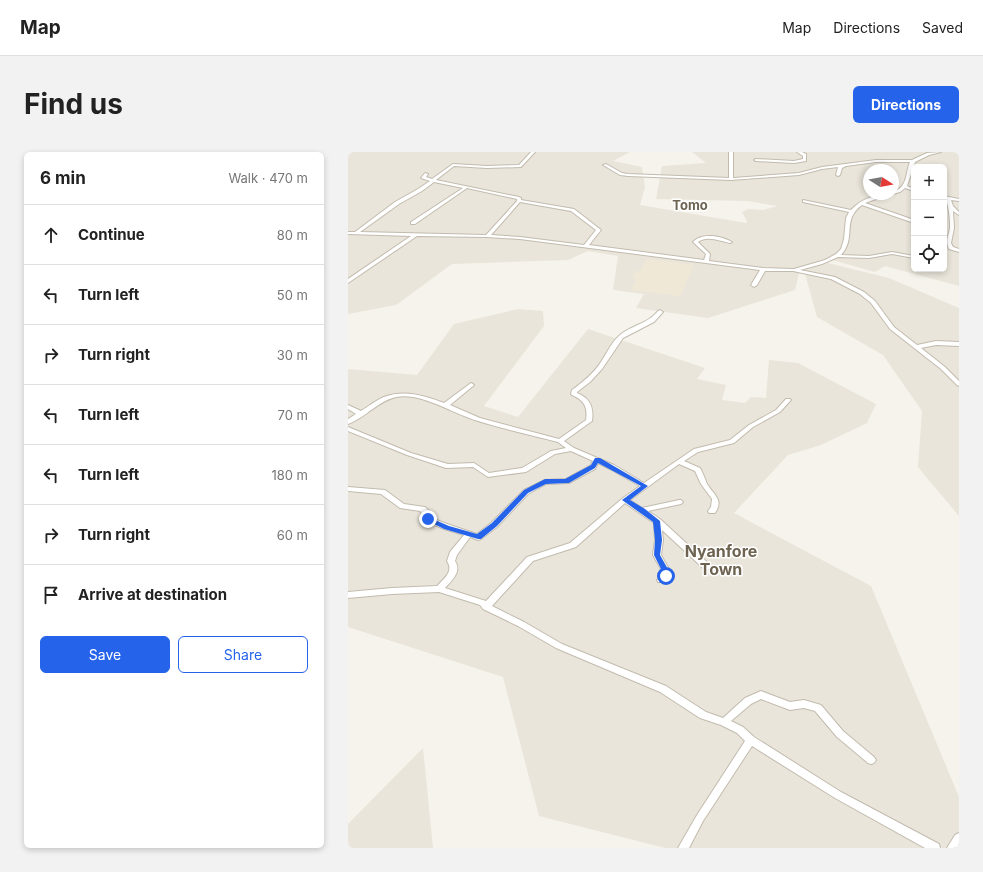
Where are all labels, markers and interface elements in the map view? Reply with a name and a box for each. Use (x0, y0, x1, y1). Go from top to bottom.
text: Map (20, 16, 61, 39)
text: Map (782, 19, 811, 36)
text: Directions (833, 19, 900, 36)
text: Saved (922, 19, 963, 36)
button: Directions (853, 86, 959, 123)
text: Find us (24, 87, 123, 121)
north arrow (863, 164, 899, 200)
map controls (911, 164, 947, 272)
button: + (911, 164, 947, 200)
text: 6 min (40, 168, 86, 188)
text: Walk · 470 m (228, 170, 308, 186)
district label: Tomo (672, 197, 708, 213)
button: − (911, 200, 947, 236)
icon: ahead (40, 224, 62, 246)
text: Continue (78, 225, 145, 244)
text: 80 m (277, 227, 308, 243)
button: locate (911, 236, 947, 272)
icon: left (40, 284, 62, 306)
text: Turn left (78, 285, 139, 304)
text: 50 m (277, 287, 308, 303)
icon: right (40, 344, 62, 366)
text: Turn right (78, 345, 150, 364)
text: 30 m (277, 347, 308, 363)
icon: left (40, 404, 62, 426)
text: Turn left (78, 405, 139, 424)
text: 70 m (278, 407, 308, 423)
icon: left (40, 464, 62, 486)
text: Turn left (78, 465, 139, 484)
text: 180 m (271, 467, 308, 483)
route end (419, 510, 437, 528)
icon: right (40, 524, 62, 546)
text: Turn right (78, 525, 150, 544)
text: 60 m (277, 527, 308, 543)
district label: Nyanfore Town (685, 541, 757, 579)
route start (657, 567, 675, 585)
icon: arrive (40, 584, 62, 606)
text: Arrive at destination (78, 585, 227, 604)
button: Save (40, 636, 170, 673)
button: Share (178, 636, 308, 673)

